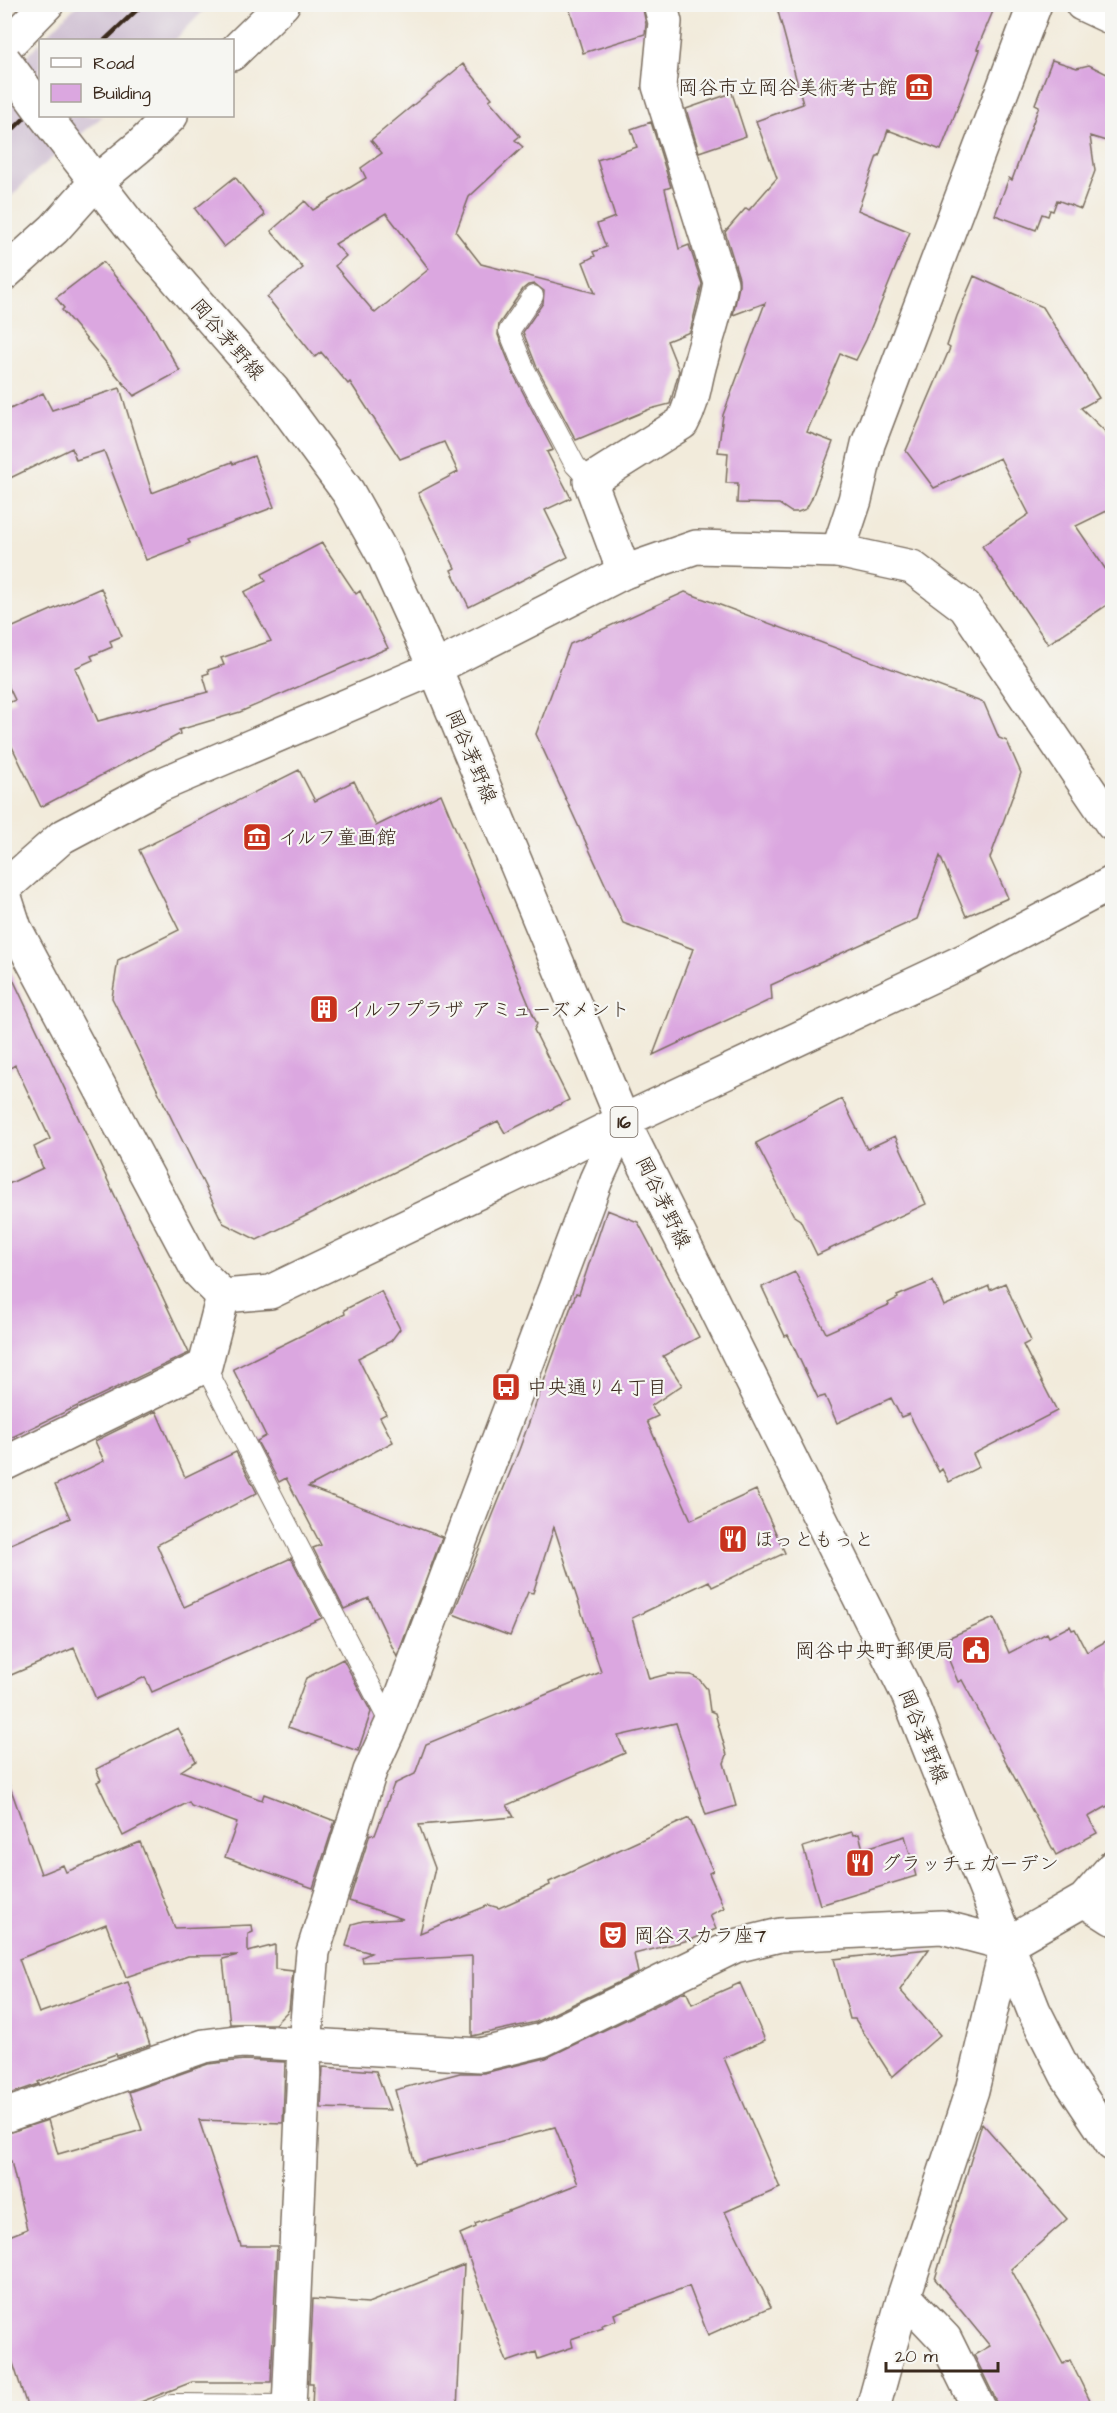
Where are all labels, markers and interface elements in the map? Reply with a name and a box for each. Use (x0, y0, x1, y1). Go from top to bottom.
legend (39, 39, 234, 117)
text: Road (93, 51, 134, 76)
museum icon: 岡谷市立岡谷美術考古館 (903, 71, 935, 103)
place label: 岡谷市立岡谷美術考古館 (678, 74, 898, 102)
text: Building (93, 81, 151, 107)
street label: 岡谷茅野線 (184, 293, 271, 387)
street label: 岡谷茅野線 (439, 705, 504, 808)
museum icon: イルフ童画館 (241, 821, 273, 853)
place label: イルフ童画館 (278, 824, 397, 852)
building icon: イルフプラザ アミューズメント (308, 993, 340, 1025)
place label: イルフプラザ アミューズメント (345, 996, 630, 1024)
road number: 16 (610, 1107, 638, 1137)
street label: 岡谷茅野線 (629, 1151, 698, 1254)
bus stop icon: 中央通り４丁目 (490, 1371, 522, 1403)
place label: 中央通り４丁目 (527, 1374, 667, 1402)
restaurant icon: ほっともっと (717, 1523, 749, 1555)
place label: ほっともっと (754, 1526, 874, 1554)
public building icon: 岡谷中央町郵便局 (960, 1634, 992, 1666)
place label: 岡谷中央町郵便局 (795, 1637, 955, 1665)
street label: 岡谷茅野線 (891, 1685, 955, 1788)
restaurant icon: グラッチェガーデン (844, 1847, 876, 1879)
place label: グラッチェガーデン (881, 1850, 1059, 1878)
theatre icon: 岡谷スカラ座7 (597, 1919, 629, 1951)
place label: 岡谷スカラ座7 (634, 1922, 766, 1950)
scale bar (886, 2335, 998, 2373)
text: 20 m (895, 2344, 938, 2369)

